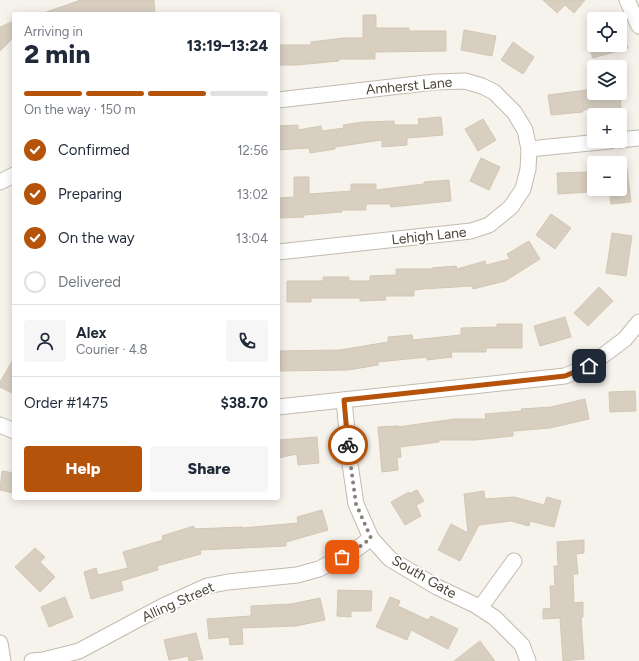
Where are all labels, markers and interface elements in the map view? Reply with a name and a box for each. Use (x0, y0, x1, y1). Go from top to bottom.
map controls (587, 12, 627, 196)
button: locate (587, 12, 627, 52)
text: Arriving in (24, 24, 83, 39)
text: 13:19–13:24 (187, 37, 268, 55)
text: 2 min (24, 38, 90, 70)
button: layers (587, 60, 627, 100)
street label: Amherst Lane (365, 74, 453, 98)
text: On the way · 150 m (24, 102, 136, 117)
button: + (587, 108, 627, 148)
icon: check (24, 139, 46, 161)
text: Confirmed (58, 141, 130, 159)
text: 12:56 (237, 143, 268, 158)
button: − (587, 156, 627, 196)
icon: check (24, 183, 46, 205)
text: Preparing (58, 185, 122, 203)
text: 13:02 (237, 187, 268, 202)
street label: Lehigh Lane (391, 224, 468, 248)
icon: check (24, 227, 46, 249)
text: On the way (58, 229, 135, 247)
text: 13:04 (236, 231, 268, 246)
text: Delivered (58, 273, 121, 291)
button: person (24, 320, 66, 362)
button: phone (226, 320, 268, 362)
text: Alex (76, 324, 106, 342)
text: Courier · 4.8 (76, 342, 148, 357)
pin (572, 349, 606, 383)
icon: home (578, 355, 600, 377)
text: Order #1475 (24, 394, 108, 412)
text: $38.70 (220, 394, 268, 412)
courier (328, 425, 368, 465)
icon: bike (337, 434, 359, 456)
button: Help (24, 446, 142, 492)
button: Share (150, 446, 268, 492)
pin (325, 540, 359, 574)
icon: bag (331, 546, 353, 568)
street label: South Gate (389, 552, 460, 602)
street label: Alling Street (139, 578, 217, 626)

